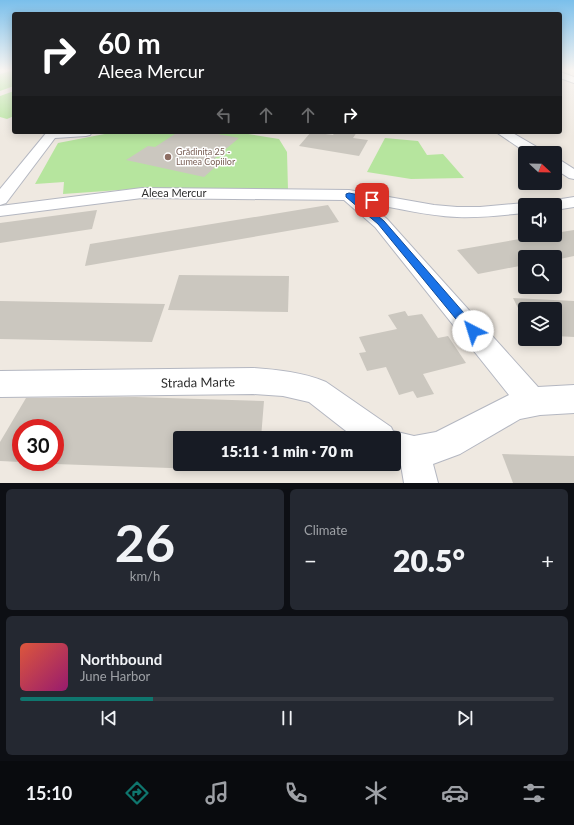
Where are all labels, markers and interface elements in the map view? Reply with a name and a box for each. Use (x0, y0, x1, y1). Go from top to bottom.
text: 60 m (98, 26, 161, 60)
icon: right (32, 28, 84, 80)
text: Aleea Mercur (98, 60, 204, 82)
icon: left (213, 104, 235, 126)
icon: ahead (255, 104, 277, 126)
icon: ahead (297, 104, 319, 126)
icon: right (339, 104, 361, 126)
place label: Grădinița 25 - Lumea Copiilor (176, 146, 236, 167)
north arrow (518, 146, 562, 190)
map controls (518, 146, 562, 346)
marker: Grădinița 25 - Lumea Copiilor (163, 152, 173, 162)
pin (355, 183, 389, 217)
street label: Aleea Mercur (142, 186, 206, 199)
icon: arrive (361, 189, 383, 211)
button: sound (518, 198, 562, 242)
button: search (518, 250, 562, 294)
button: layers (518, 302, 562, 346)
position arrow (452, 310, 494, 352)
street label: Strada Marte (161, 373, 235, 391)
speed limit sign: 30 (12, 419, 64, 471)
text: 15:11 · 1 min · 70 m (221, 442, 353, 460)
text: 26 (115, 511, 175, 573)
text: Climate (304, 522, 347, 538)
text: 20.5° (393, 542, 465, 578)
text: − (304, 547, 317, 574)
text: + (541, 547, 554, 574)
text: km/h (130, 568, 160, 584)
text: Northbound (80, 650, 162, 668)
text: June Harbor (80, 668, 150, 684)
icon: previous (98, 707, 120, 729)
icon: pause (276, 707, 298, 729)
icon: next (454, 707, 476, 729)
icon: directions (123, 779, 151, 807)
icon: music (203, 779, 231, 807)
icon: phone (282, 779, 310, 807)
icon: climate (362, 779, 390, 807)
icon: car (441, 779, 469, 807)
icon: filters (520, 779, 548, 807)
text: 15:10 (26, 782, 72, 804)

